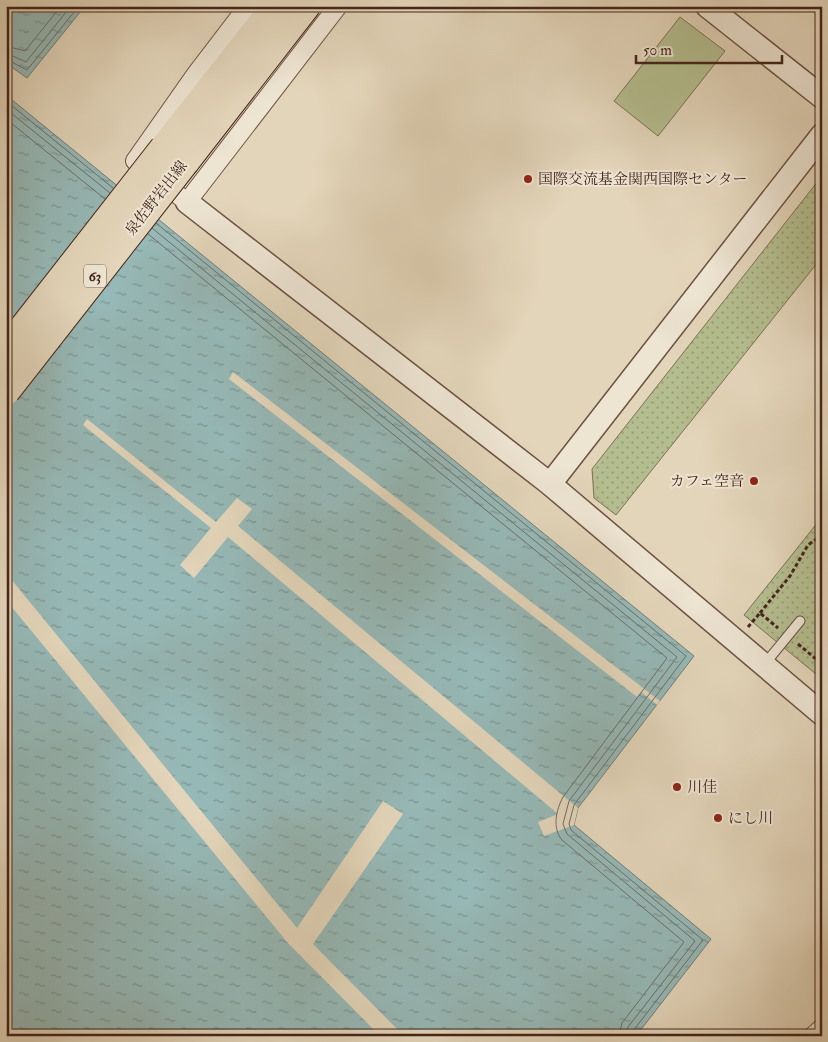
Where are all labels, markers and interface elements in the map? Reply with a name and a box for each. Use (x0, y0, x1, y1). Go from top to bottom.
scale bar (636, 32, 782, 64)
text: 50 m (643, 41, 672, 60)
street label: 泉佐野岩出線 (121, 157, 192, 240)
place label: 国際交流基金関西国際センター (538, 170, 747, 189)
marker: 国際交流基金関西国際センター (522, 173, 534, 185)
road number: 63 (84, 264, 106, 288)
place label: カフェ空音 (670, 472, 744, 491)
marker: カフェ空音 (748, 475, 760, 487)
place label: 川佳 (687, 778, 717, 797)
marker: 川佳 (671, 781, 683, 793)
place label: にし川 (728, 809, 773, 828)
marker: にし川 (712, 812, 724, 824)

